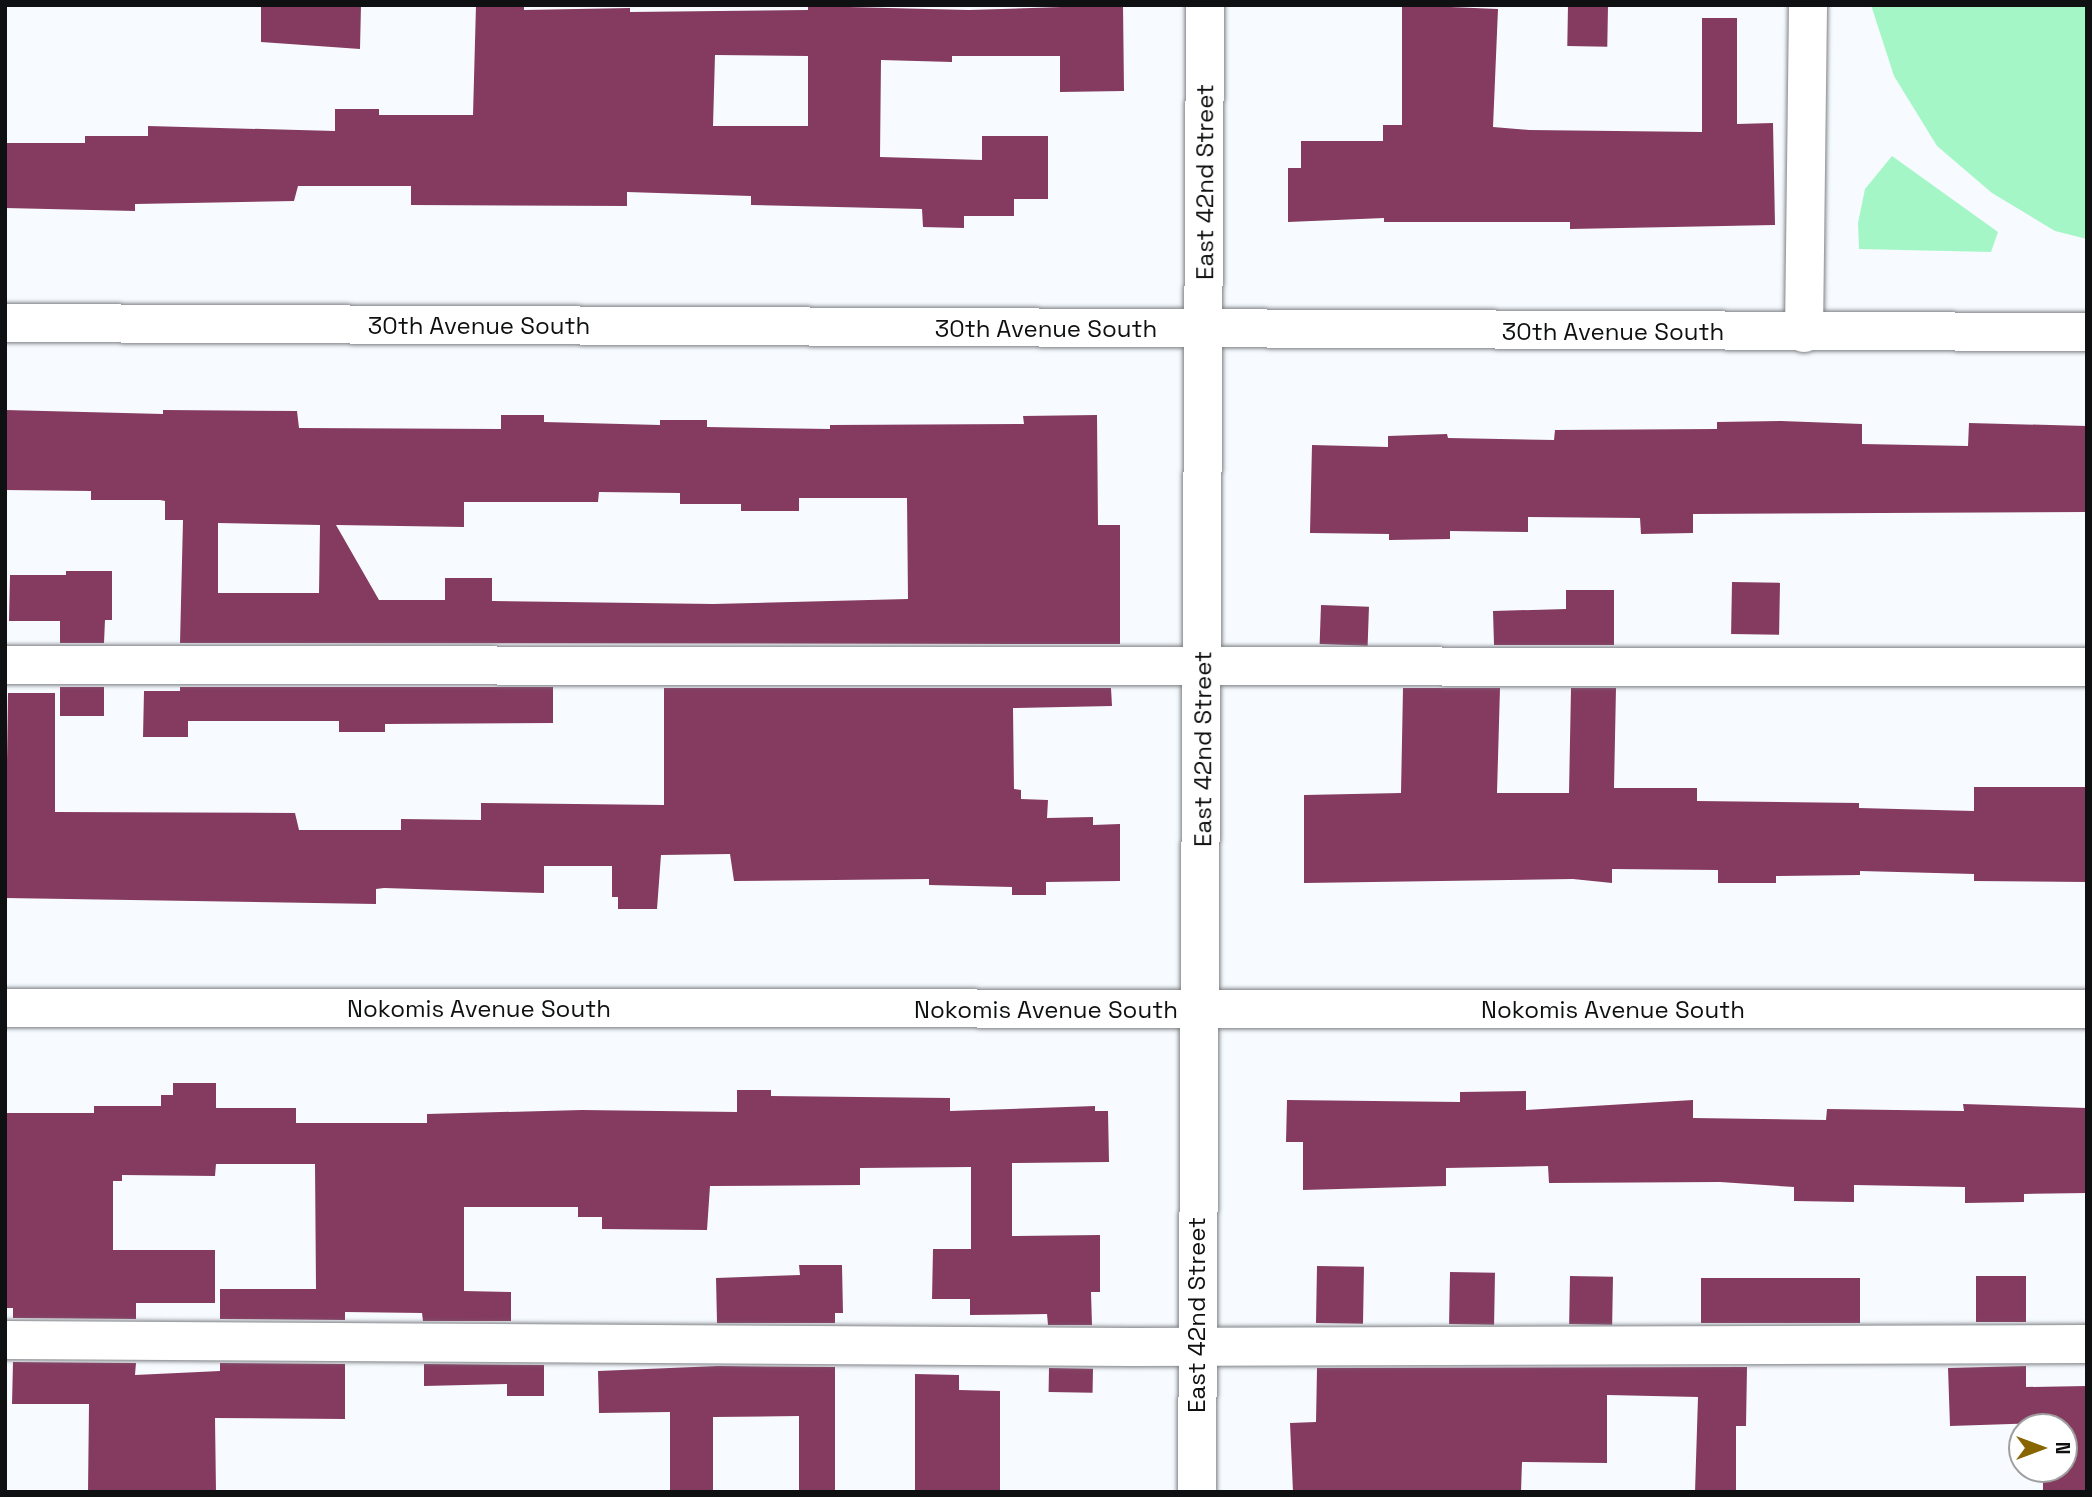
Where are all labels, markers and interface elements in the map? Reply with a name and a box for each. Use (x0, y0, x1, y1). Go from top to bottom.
street label: East 42nd Street (1191, 84, 1219, 280)
street label: 30th Avenue South (368, 312, 590, 340)
street label: 30th Avenue South (935, 315, 1157, 343)
street label: 30th Avenue South (1502, 318, 1724, 346)
street label: East 42nd Street (1189, 651, 1217, 847)
street label: Nokomis Avenue South (347, 995, 611, 1023)
street label: Nokomis Avenue South (914, 996, 1178, 1024)
street label: Nokomis Avenue South (1481, 996, 1745, 1024)
street label: East 42nd Street (1183, 1217, 1211, 1413)
north arrow (2008, 1413, 2078, 1483)
text: N (2050, 1442, 2075, 1454)

